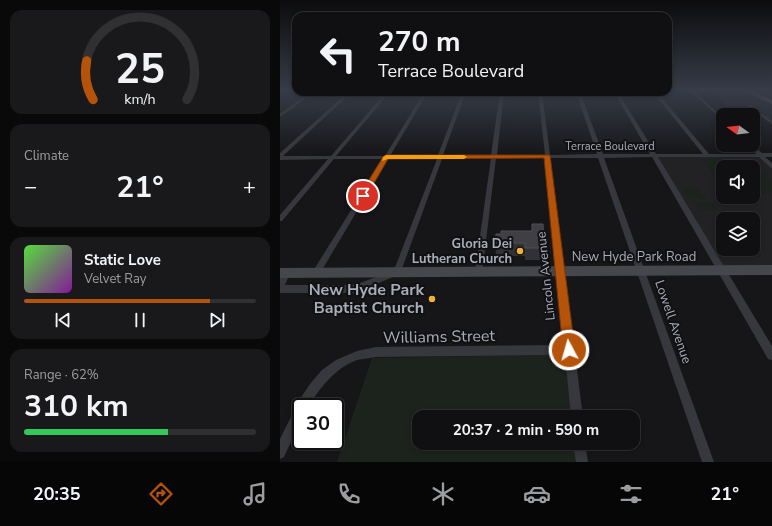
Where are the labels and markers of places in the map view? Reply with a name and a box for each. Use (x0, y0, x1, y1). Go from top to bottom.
pin (346, 179, 380, 213)
place label: Gloria Dei Lutheran Church (412, 235, 512, 268)
marker: Gloria Dei Lutheran Church (515, 246, 525, 256)
place label: New Hyde Park Baptist Church (309, 279, 424, 319)
marker: New Hyde Park Baptist Church (427, 294, 437, 304)

